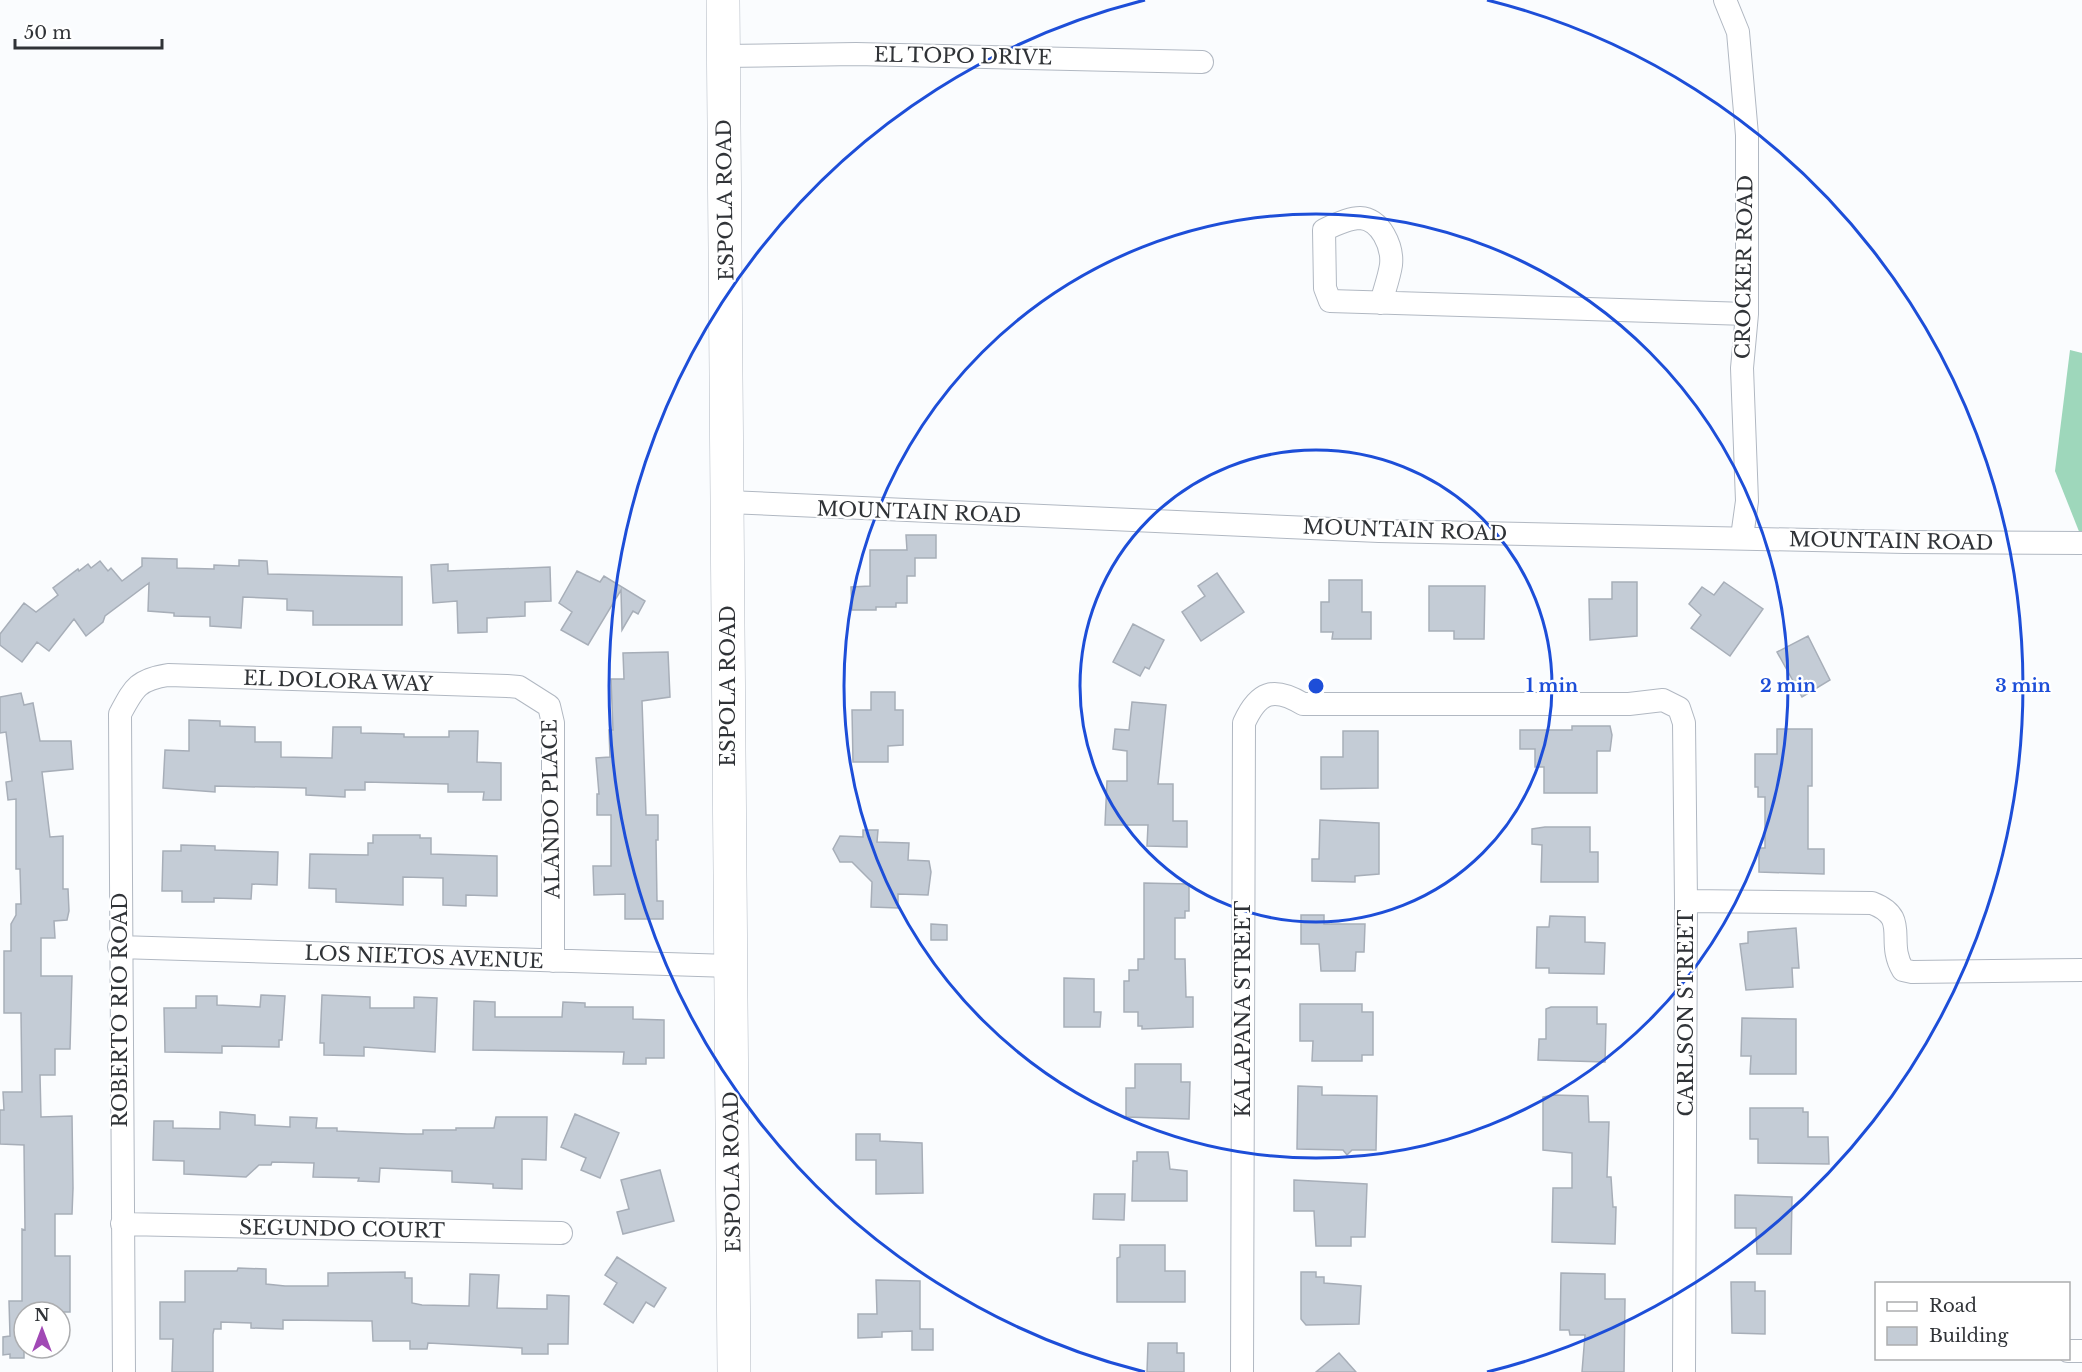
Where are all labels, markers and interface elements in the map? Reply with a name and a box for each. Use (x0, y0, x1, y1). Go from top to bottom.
scale bar (15, 12, 162, 50)
text: 50 m (24, 22, 72, 44)
street label: EL TOPO DRIVE (874, 42, 1052, 70)
street label: ESPOLA ROAD (712, 119, 738, 281)
street label: CROCKER ROAD (1730, 175, 1758, 359)
street label: MOUNTAIN ROAD (816, 496, 1022, 528)
street label: MOUNTAIN ROAD (1302, 514, 1508, 546)
street label: MOUNTAIN ROAD (1789, 527, 1993, 555)
street label: ESPOLA ROAD (716, 605, 740, 767)
street label: EL DOLORA WAY (243, 666, 434, 696)
text: 1 min (1526, 675, 1578, 697)
text: 2 min (1760, 675, 1816, 697)
text: 3 min (1995, 675, 2051, 697)
centre of rings (1306, 676, 1326, 696)
street label: ALANDO PLACE (537, 719, 565, 900)
street label: ROBERTO RIO ROAD (108, 893, 132, 1127)
street label: KALAPANA STREET (1231, 901, 1255, 1117)
street label: CARLSON STREET (1674, 910, 1698, 1116)
street label: LOS NIETOS AVENUE (304, 941, 544, 973)
street label: ESPOLA ROAD (719, 1091, 745, 1253)
street label: SEGUNDO COURT (239, 1215, 445, 1243)
legend (1875, 1282, 2070, 1360)
text: Road (1929, 1295, 1977, 1317)
north arrow (12, 1300, 72, 1360)
text: N (34, 1305, 50, 1325)
text: Building (1929, 1325, 2008, 1347)

